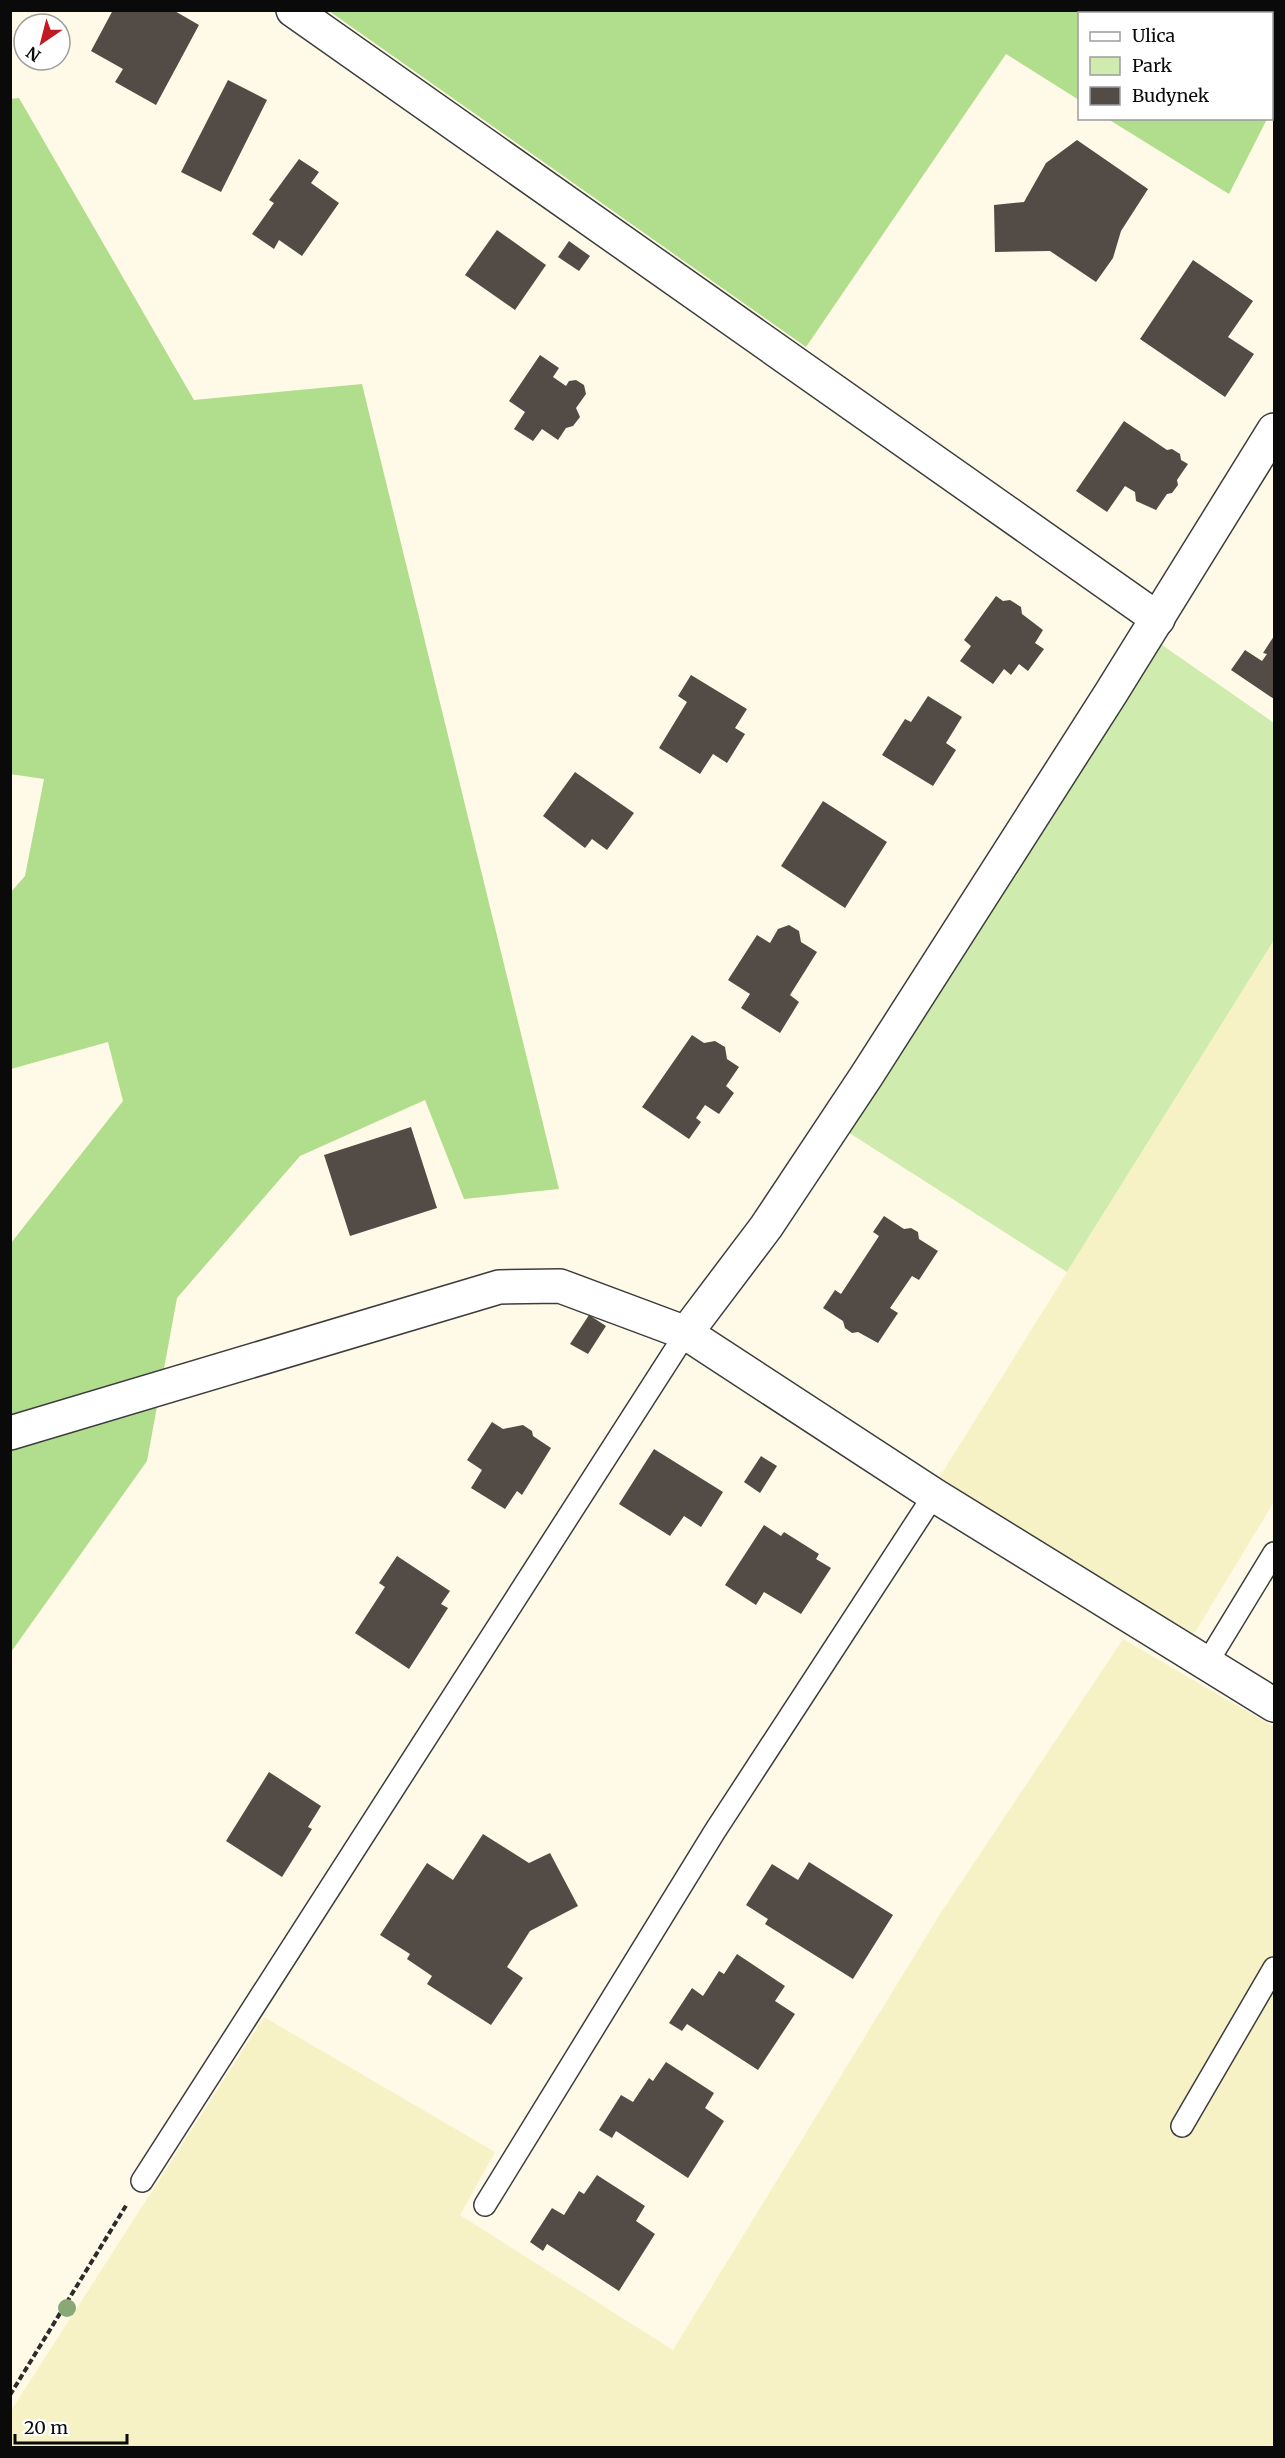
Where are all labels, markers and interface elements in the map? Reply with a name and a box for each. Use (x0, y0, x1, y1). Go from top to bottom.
north arrow (12, 12, 72, 72)
legend (1078, 12, 1273, 120)
text: Ulica (1132, 24, 1176, 47)
text: N (22, 42, 44, 66)
text: Park (1132, 54, 1173, 77)
text: Budynek (1132, 84, 1210, 107)
scale bar (15, 2407, 128, 2445)
text: 20 m (24, 2416, 68, 2439)

